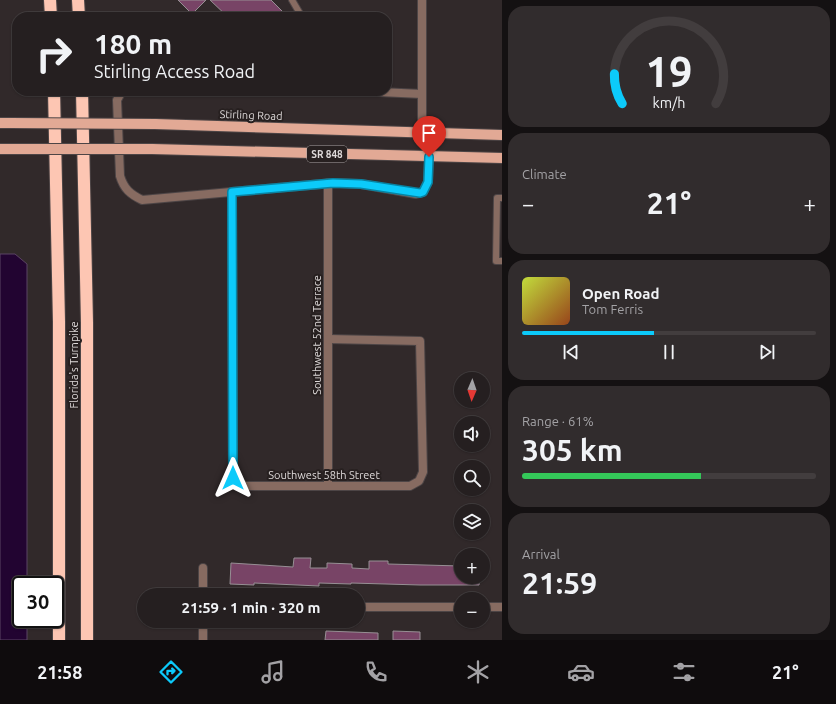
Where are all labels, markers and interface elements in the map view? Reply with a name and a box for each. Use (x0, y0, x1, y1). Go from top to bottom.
icon: right (28, 28, 80, 80)
text: 180 m (94, 28, 172, 59)
text: 19 (646, 48, 692, 95)
text: Stirling Access Road (94, 61, 255, 81)
text: km/h (653, 95, 685, 111)
street label: Stirling Road (219, 108, 283, 122)
pin (412, 116, 446, 157)
icon: arrive (418, 122, 440, 144)
road number: SR 848 (307, 146, 347, 162)
text: Climate (522, 167, 567, 181)
text: 21° (647, 186, 691, 220)
text: − (522, 191, 534, 216)
text: + (804, 191, 816, 216)
street label: Southwest 52nd Terrace (311, 275, 323, 395)
text: Open Road (582, 285, 659, 302)
text: Tom Ferris (582, 302, 643, 316)
street label: Florida's Turnpike (68, 322, 80, 408)
icon: previous (560, 341, 582, 363)
icon: pause (658, 341, 680, 363)
icon: next (756, 341, 778, 363)
north arrow (454, 372, 490, 408)
map controls (454, 372, 490, 628)
text: Range · 61% (522, 414, 594, 428)
button: sound (454, 416, 490, 452)
text: 305 km (522, 433, 623, 467)
position arrow (212, 457, 254, 499)
button: search (454, 460, 490, 496)
street label: Southwest 58th Street (268, 469, 380, 481)
button: layers (454, 504, 490, 540)
text: Arrival (522, 547, 560, 561)
button: + (454, 548, 490, 584)
text: 21:59 (522, 566, 597, 600)
speed limit sign: 30 (12, 576, 64, 628)
button: − (454, 592, 490, 628)
text: 21:59 · 1 min · 320 m (182, 599, 320, 616)
icon: directions (157, 658, 185, 686)
icon: music (259, 658, 287, 686)
icon: phone (362, 658, 390, 686)
icon: climate (464, 658, 492, 686)
icon: car (567, 658, 595, 686)
icon: filters (670, 658, 698, 686)
text: 21:58 (37, 662, 82, 682)
text: 21° (772, 662, 799, 682)

